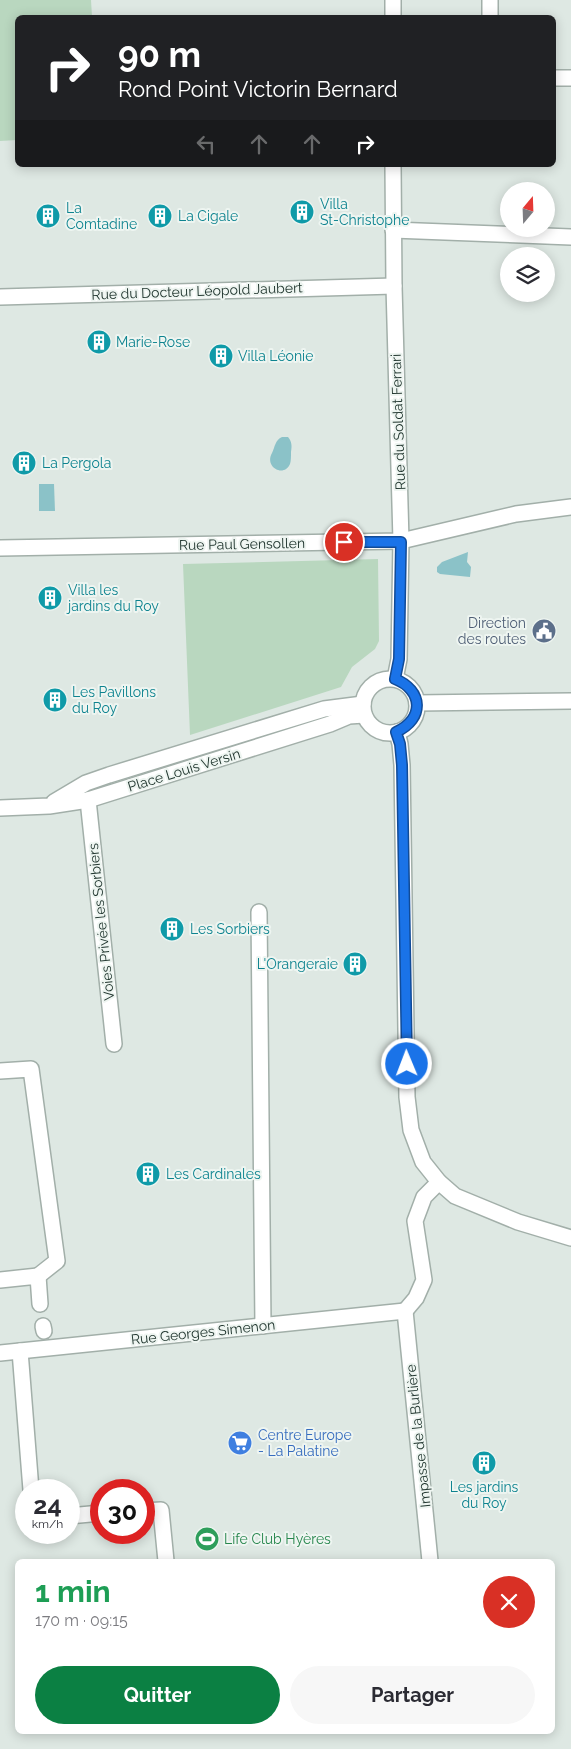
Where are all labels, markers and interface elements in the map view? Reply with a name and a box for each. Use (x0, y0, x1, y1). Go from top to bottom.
text: 90 m (118, 34, 201, 75)
icon: right (35, 35, 100, 100)
text: Rond Point Victorin Bernard (118, 76, 398, 102)
icon: left (192, 130, 220, 158)
icon: ahead (245, 130, 273, 158)
icon: ahead (298, 130, 326, 158)
icon: right (351, 130, 379, 158)
north arrow (500, 182, 555, 238)
map controls (500, 182, 555, 302)
place label: Villa St-Christophe (320, 196, 409, 228)
building icon: Villa St-Christophe (289, 199, 315, 225)
place label: La Comtadine (66, 200, 137, 232)
building icon: La Comtadine (35, 203, 61, 229)
building icon: La Cigale (147, 203, 173, 229)
place label: La Cigale (178, 208, 238, 224)
button: layers (500, 247, 555, 302)
street label: Rue du Docteur Léopold Jaubert (91, 279, 303, 303)
building icon: Marie-Rose (86, 329, 112, 355)
place label: Marie-Rose (116, 334, 190, 350)
building icon: Villa Léonie (208, 343, 234, 369)
place label: Villa Léonie (238, 348, 313, 364)
street label: Rue du Soldat Ferrari (388, 354, 408, 490)
building icon: La Pergola (11, 450, 37, 476)
place label: La Pergola (42, 455, 111, 471)
pin (323, 521, 365, 563)
icon: arrive (330, 528, 358, 556)
street label: Rue Paul Gensollen (179, 535, 305, 553)
place label: Villa les jardins du Roy (66, 582, 159, 614)
building icon: Villa les jardins du Roy (37, 585, 63, 611)
place label: Direction des routes (458, 615, 526, 647)
public building icon: Direction des routes (531, 618, 557, 644)
place label: Les Pavillons du Roy (72, 684, 156, 716)
building icon: Les Pavillons du Roy (42, 687, 68, 713)
street label: Place Louis Versin (126, 745, 242, 795)
street label: Voies Privée les Sorbiers (85, 842, 117, 1001)
building icon: Les Sorbiers (159, 916, 185, 942)
place label: Les Sorbiers (190, 921, 270, 937)
building icon: L'Orangeraie (342, 951, 368, 977)
place label: L'Orangeraie (257, 956, 338, 972)
position arrow (380, 1037, 432, 1089)
building icon: Les Cardinales (135, 1161, 161, 1187)
place label: Les Cardinales (166, 1166, 261, 1182)
street label: Rue Georges Simenon (130, 1316, 276, 1348)
street label: Impasse de la Burlière (403, 1364, 433, 1508)
place label: Centre Europe - La Palatine (258, 1427, 352, 1459)
supermarket icon: Centre Europe - La Palatine (227, 1430, 253, 1456)
building icon: Les jardins du Roy (471, 1450, 497, 1476)
speed limit sign: 30 (90, 1479, 155, 1544)
place label: Les jardins du Roy (450, 1479, 519, 1511)
text: 24 (33, 1490, 62, 1520)
text: km/h (32, 1517, 63, 1531)
sports icon: Life Club Hyères (194, 1526, 220, 1552)
place label: Life Club Hyères (224, 1531, 331, 1547)
text: 1 min (35, 1574, 111, 1609)
button: close (483, 1576, 535, 1628)
text: 170 m · 09:15 (35, 1611, 128, 1630)
button: Quitter (35, 1666, 280, 1724)
button: Partager (290, 1666, 535, 1724)

